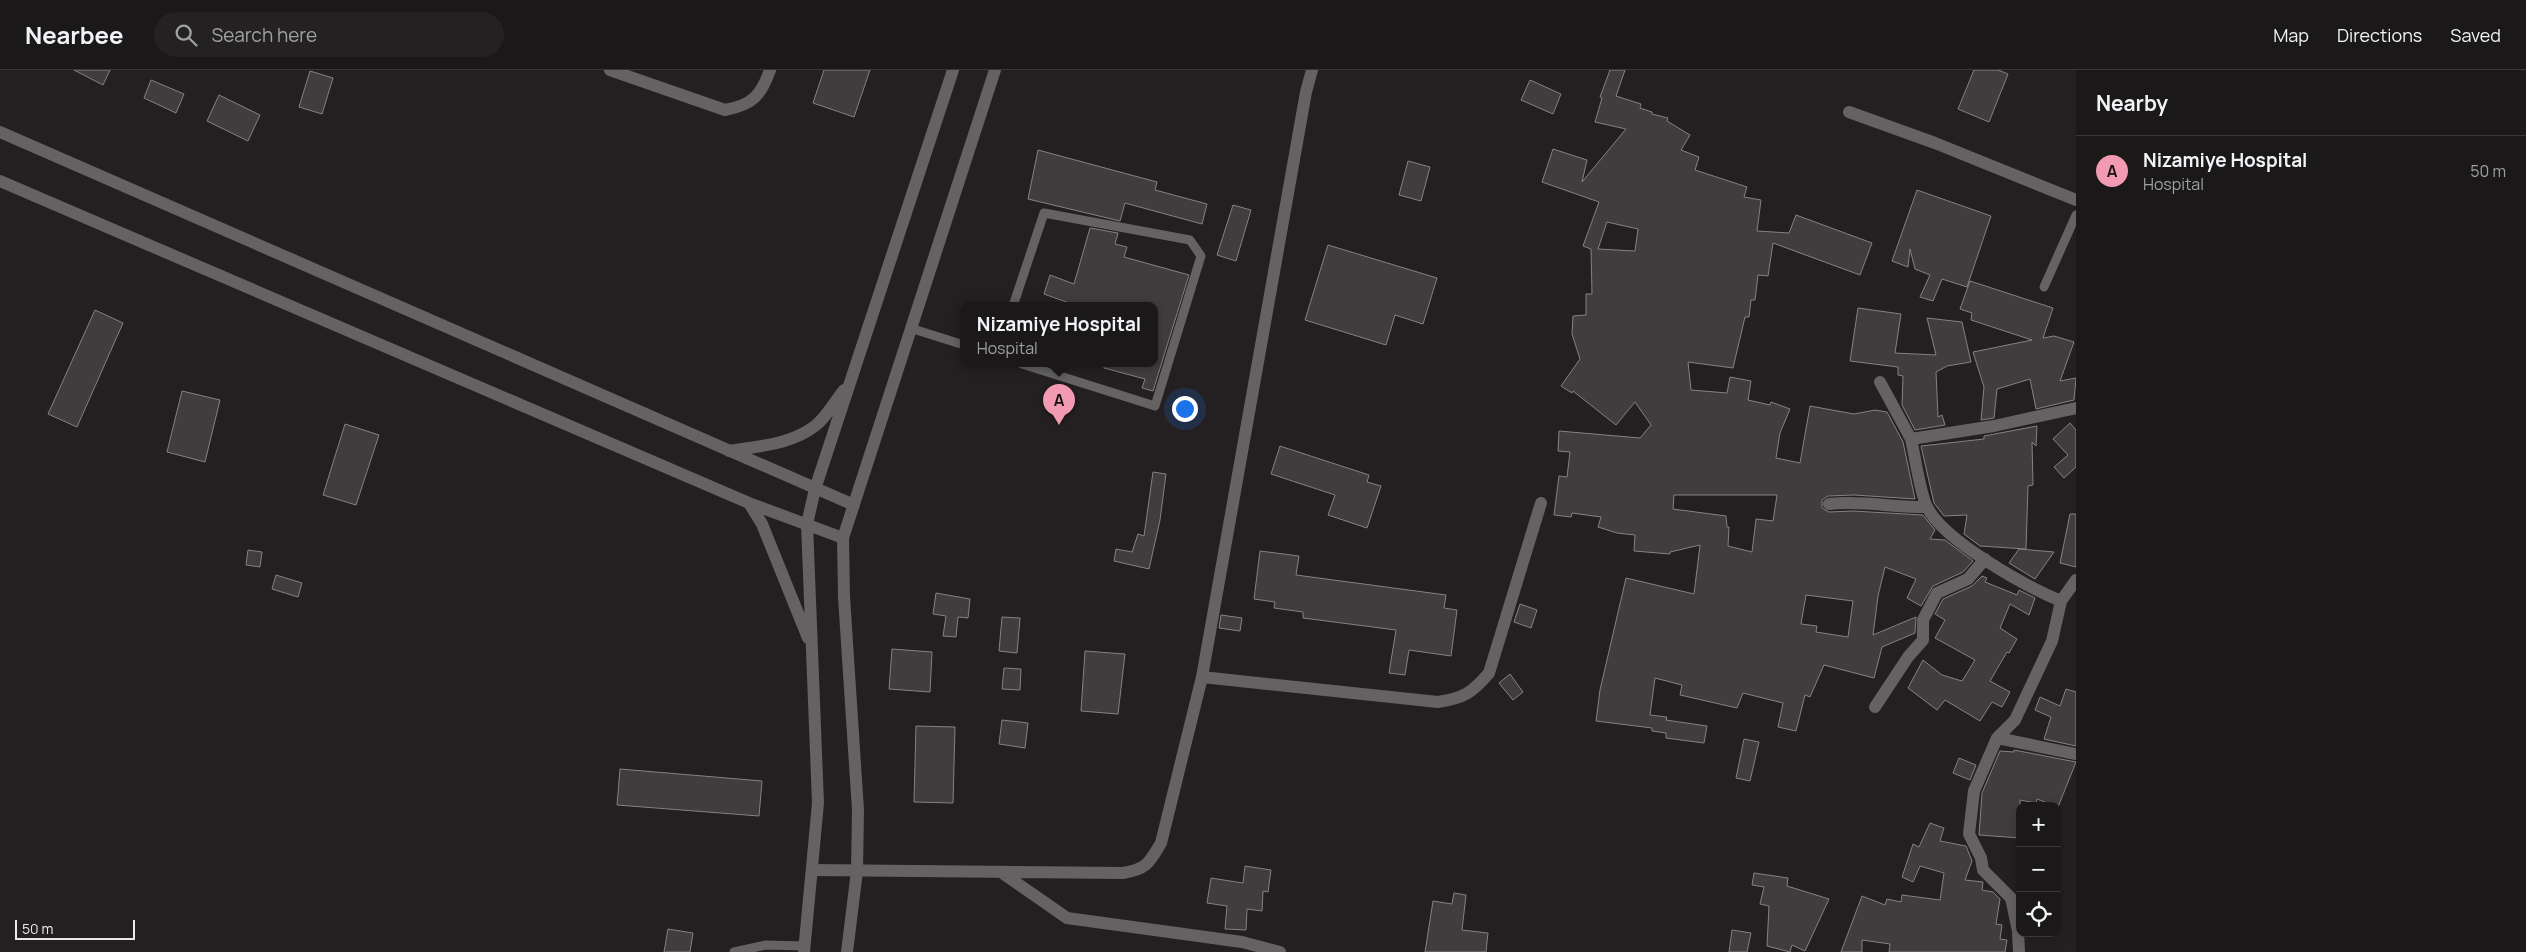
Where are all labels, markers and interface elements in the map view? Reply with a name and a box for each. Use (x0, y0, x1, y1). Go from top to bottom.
search box (154, 12, 504, 57)
text: Nearbee (25, 18, 124, 51)
icon: search (172, 21, 200, 49)
text: Search here (212, 22, 317, 48)
text: Map (2273, 23, 2309, 47)
text: Directions (2337, 23, 2422, 47)
text: Saved (2450, 23, 2501, 47)
text: Nearby (2096, 89, 2168, 117)
text: Nizamiye Hospital (2143, 147, 2307, 173)
text: A (2107, 160, 2117, 182)
text: 50 m (2470, 160, 2506, 182)
text: Hospital (2143, 173, 2204, 195)
popup (960, 302, 1158, 367)
text: Nizamiye Hospital (977, 311, 1141, 337)
text: Hospital (977, 337, 1038, 359)
pin: A (1043, 384, 1075, 425)
your location (1172, 396, 1198, 422)
map controls (2016, 802, 2061, 937)
button: + (2016, 802, 2061, 847)
button: − (2016, 847, 2061, 892)
button: locate (2016, 892, 2061, 937)
scale bar (15, 917, 135, 940)
text: 50 m (22, 919, 53, 938)

